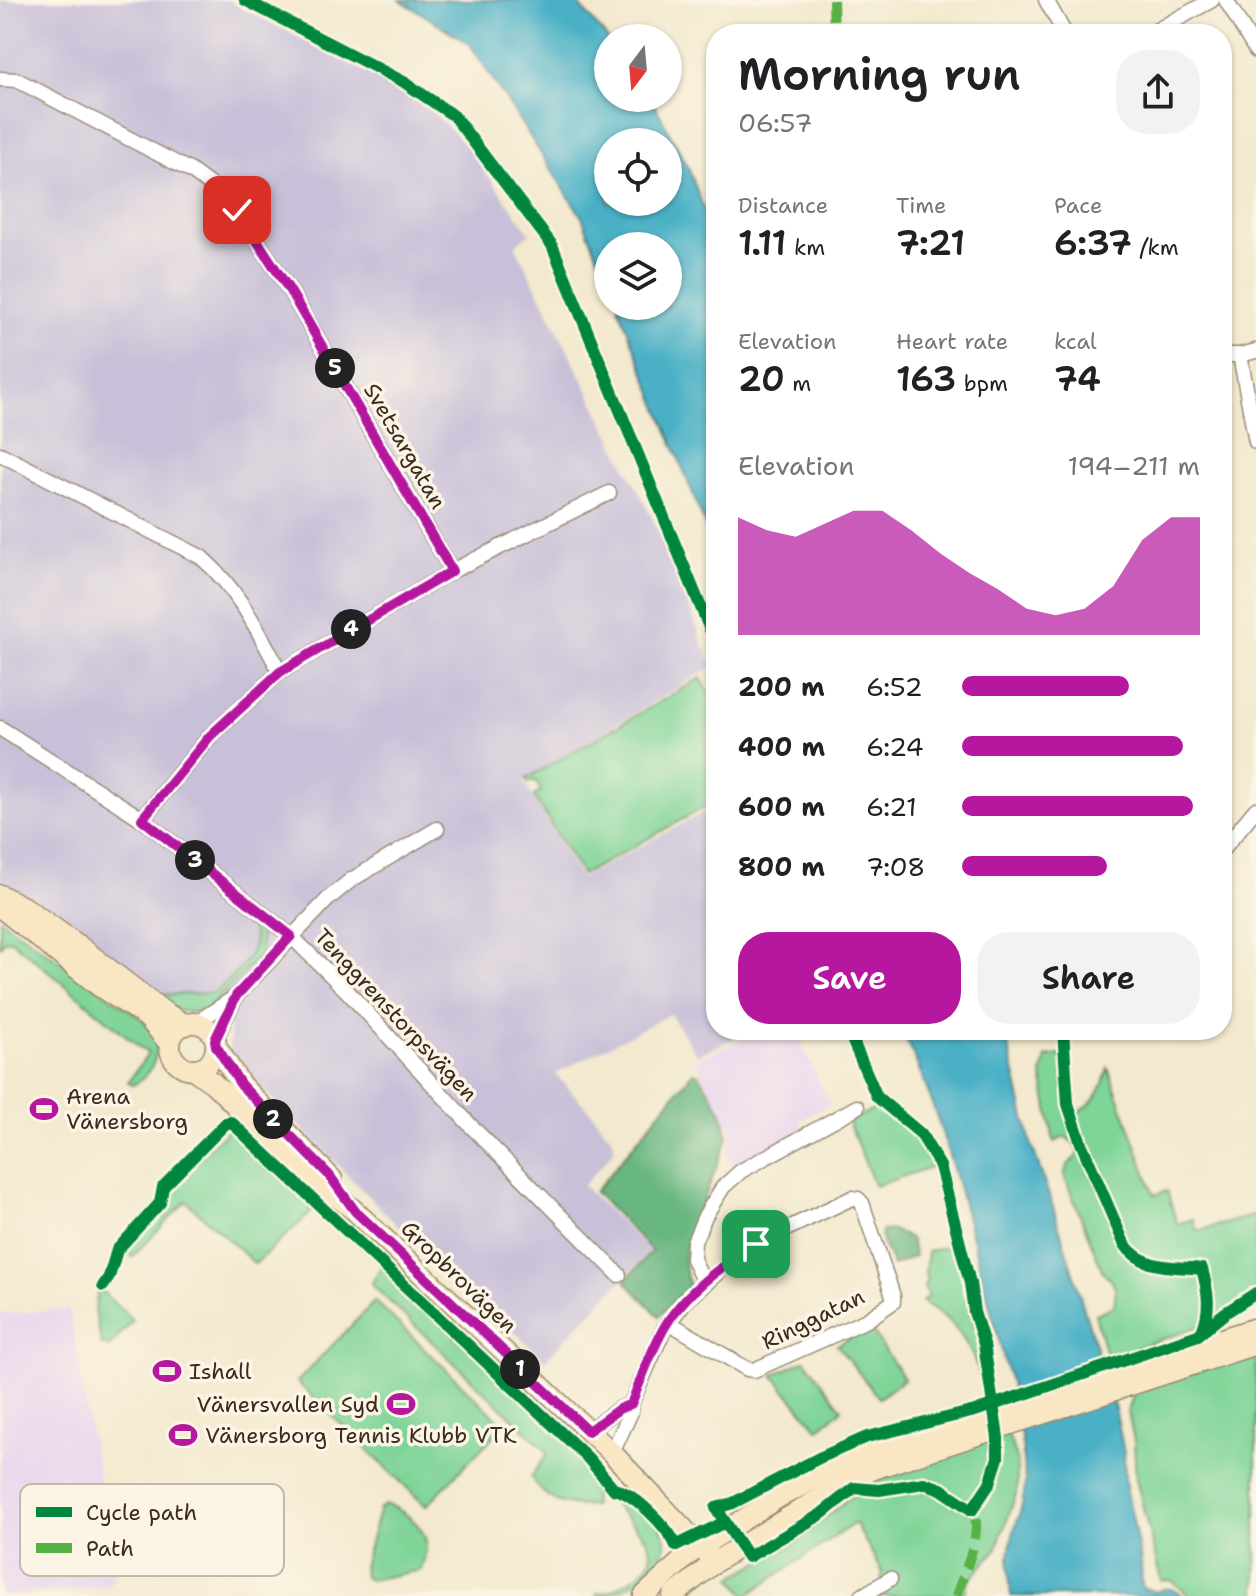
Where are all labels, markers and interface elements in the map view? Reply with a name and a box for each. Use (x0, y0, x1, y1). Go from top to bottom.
north arrow (594, 24, 682, 112)
map controls (594, 24, 682, 320)
text: Morning run (738, 45, 1021, 104)
button: share (1116, 50, 1200, 134)
text: 06:57 (738, 105, 812, 140)
button: locate (594, 128, 682, 216)
pin (203, 176, 271, 244)
icon: check (215, 188, 259, 232)
text: Distance (738, 191, 828, 220)
text: Time (896, 191, 946, 220)
text: Pace (1054, 191, 1102, 220)
text: 1.11 (738, 220, 787, 266)
text: 7:21 (896, 220, 965, 266)
text: 6:37 (1054, 220, 1132, 266)
button: layers (594, 232, 682, 320)
text: km (787, 233, 825, 262)
text: /km (1132, 233, 1179, 262)
text: Elevation (738, 327, 836, 356)
text: Heart rate (896, 327, 1008, 356)
text: kcal (1054, 327, 1097, 356)
pin: 5 (315, 348, 355, 388)
text: 5 (328, 353, 342, 382)
text: 20 (738, 356, 785, 402)
text: 163 (896, 356, 956, 402)
text: 74 (1054, 356, 1101, 402)
text: m (785, 369, 811, 398)
text: bpm (956, 369, 1008, 398)
street label: Svetsargatan (357, 378, 453, 514)
text: Elevation (738, 448, 854, 483)
text: 194–211 m (1068, 448, 1200, 483)
pin: 4 (331, 609, 371, 649)
text: 4 (343, 614, 359, 643)
text: 200 m (738, 669, 825, 704)
text: 6:52 (866, 669, 923, 704)
text: 400 m (738, 729, 825, 764)
text: 6:24 (866, 729, 924, 764)
text: 600 m (738, 789, 825, 824)
text: 6:21 (866, 789, 917, 824)
pin: 3 (175, 840, 215, 880)
text: 3 (187, 845, 203, 874)
text: 800 m (738, 849, 825, 884)
text: 7:08 (866, 849, 926, 884)
street label: Tenggrenstorpsvägen (308, 922, 484, 1108)
button: Save (738, 932, 961, 1024)
button: Share (977, 932, 1200, 1024)
place label: Arena Vänersborg (66, 1082, 188, 1136)
sports icon: Arena Vänersborg (29, 1094, 59, 1124)
pin: 2 (253, 1099, 293, 1139)
text: 2 (265, 1104, 281, 1133)
pin (722, 1210, 790, 1278)
street label: Gropbrovägen (395, 1214, 523, 1340)
icon: arrive (734, 1222, 778, 1266)
street label: Ringgatan (757, 1282, 869, 1356)
pin: 1 (500, 1349, 540, 1389)
text: 1 (515, 1354, 525, 1383)
sports icon: Ishall (152, 1356, 182, 1386)
place label: Ishall (189, 1357, 252, 1386)
sports icon: Vänersvallen Syd (386, 1389, 416, 1419)
place label: Vänersvallen Syd (197, 1390, 379, 1419)
sports icon: Vänersborg Tennis Klubb VTK (168, 1420, 198, 1450)
place label: Vänersborg Tennis Klubb VTK (205, 1421, 517, 1450)
legend (20, 1484, 284, 1576)
text: Cycle path (86, 1498, 197, 1527)
text: Path (86, 1534, 134, 1563)

